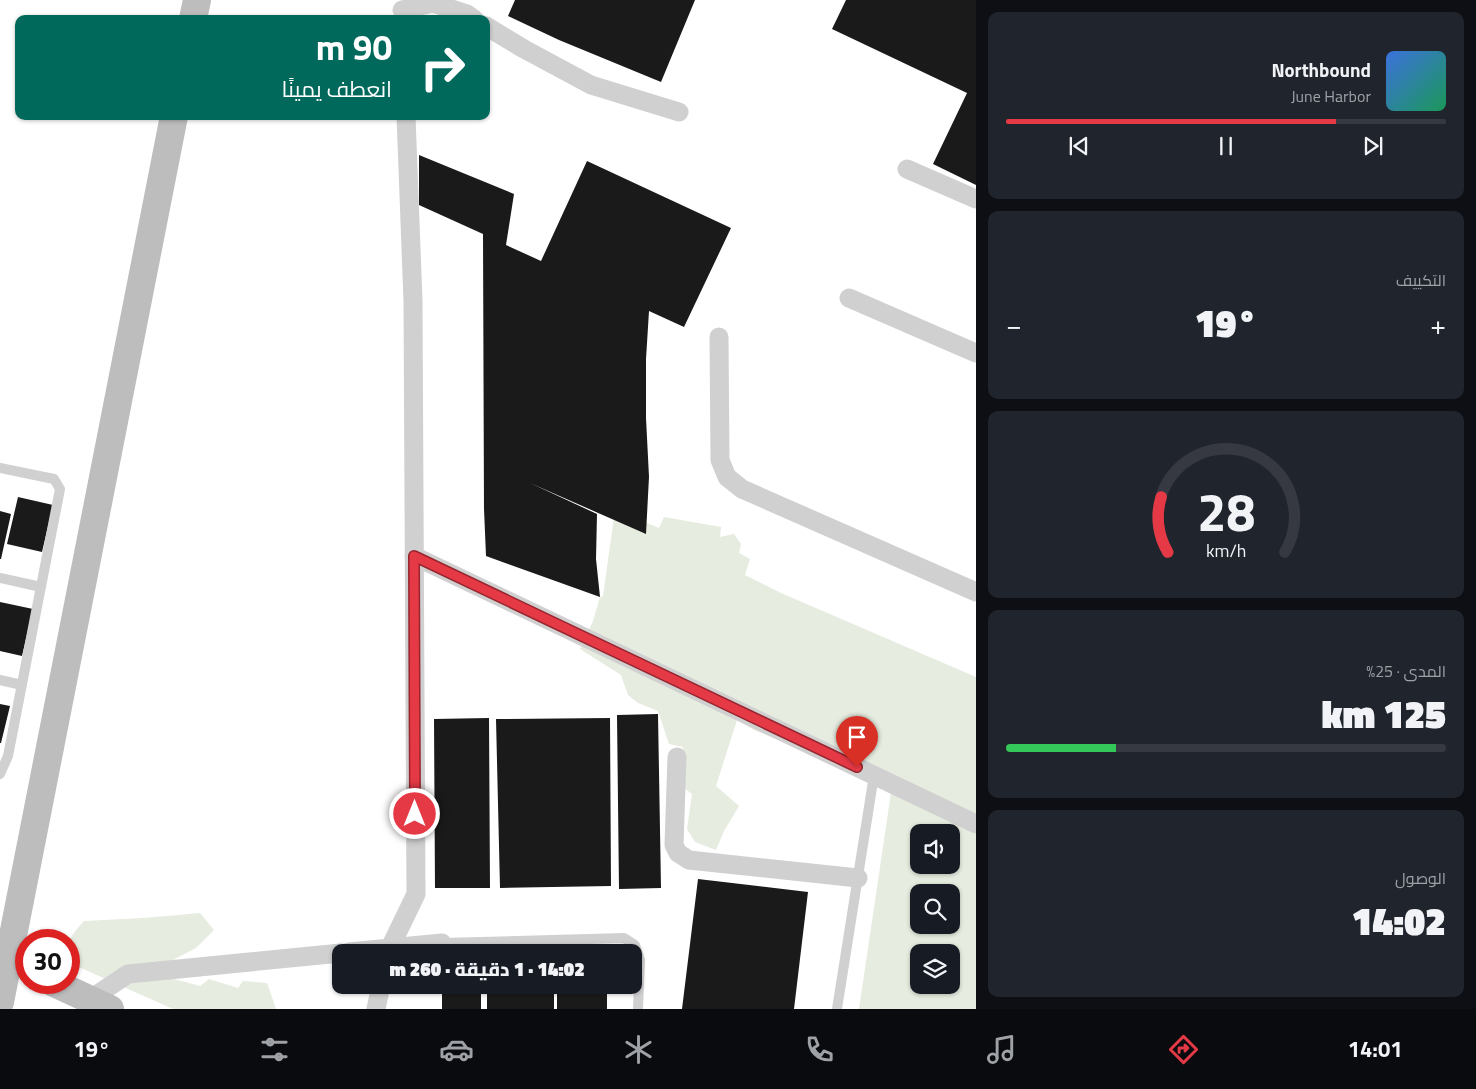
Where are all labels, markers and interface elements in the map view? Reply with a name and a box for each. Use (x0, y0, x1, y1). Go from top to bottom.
text: 90 m (316, 20, 392, 74)
icon: right (410, 35, 475, 100)
text: Northbound (1271, 55, 1371, 84)
text: انعطف يمينًا (282, 72, 392, 106)
text: June Harbor (1291, 84, 1371, 108)
icon: previous (1065, 132, 1093, 160)
icon: pause (1212, 132, 1240, 160)
icon: next (1359, 132, 1387, 160)
text: التكييف (1396, 268, 1446, 292)
text: 19° (1195, 294, 1257, 352)
text: − (1006, 303, 1022, 346)
text: + (1430, 303, 1446, 346)
text: 28 (1197, 472, 1255, 551)
text: km/h (1206, 537, 1246, 564)
text: المدى · 25% (1366, 659, 1446, 683)
text: 125 km (1321, 685, 1446, 743)
pin (836, 716, 878, 767)
icon: arrive (843, 723, 871, 751)
position arrow (388, 787, 440, 839)
map controls (910, 824, 960, 994)
button: sound (910, 824, 960, 874)
text: الوصول (1395, 866, 1446, 890)
button: search (910, 884, 960, 934)
text: 14:02 (1351, 892, 1446, 950)
speed limit sign: 30 (15, 929, 80, 994)
button: layers (910, 944, 960, 994)
text: 14:02 · 1 دقيقة · 260 m (389, 954, 585, 983)
text: 19° (73, 1032, 110, 1066)
icon: filters (257, 1032, 292, 1067)
icon: car (439, 1032, 474, 1067)
icon: climate (621, 1032, 656, 1067)
icon: phone (802, 1032, 837, 1067)
icon: music (984, 1032, 1019, 1067)
icon: directions (1166, 1032, 1201, 1067)
text: 14:01 (1348, 1032, 1403, 1066)

